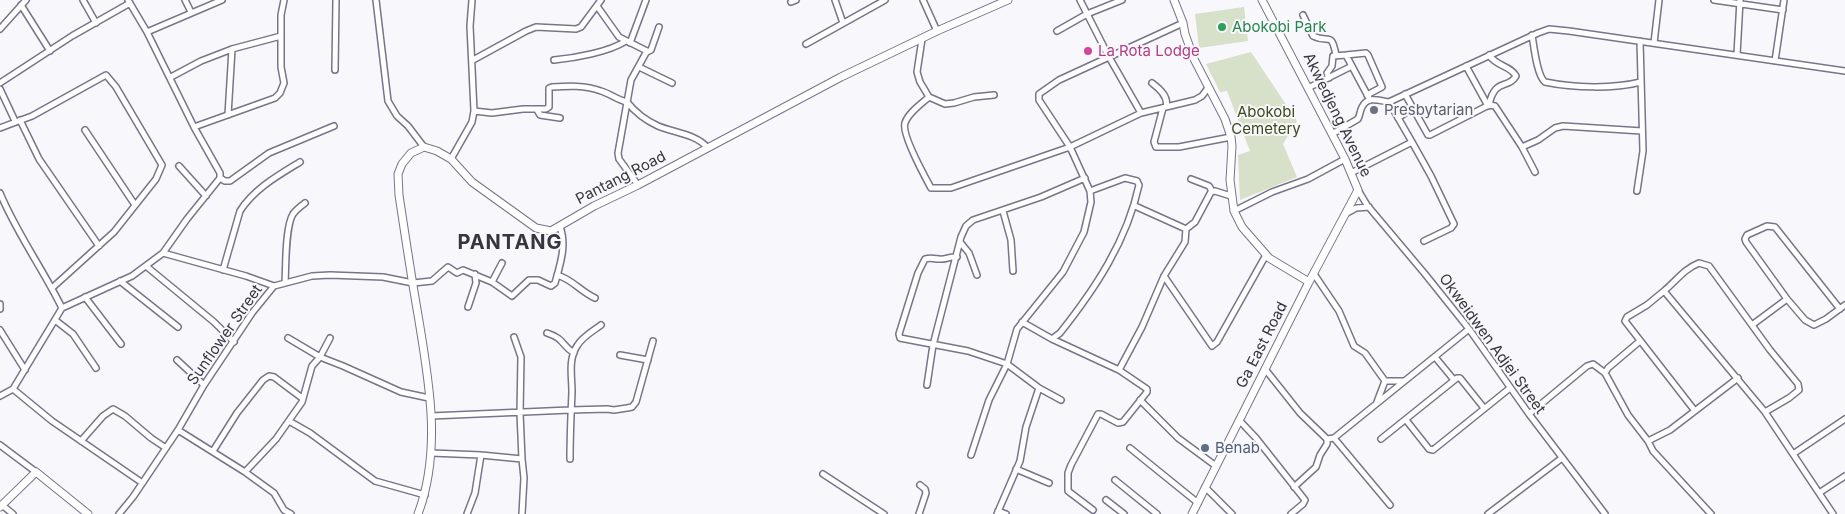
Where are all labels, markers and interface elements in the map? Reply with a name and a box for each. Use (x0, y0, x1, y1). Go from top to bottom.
place label: Abokobi Park (1232, 18, 1327, 36)
marker: Abokobi Park (1216, 21, 1228, 33)
place label: La Rota Lodge (1098, 42, 1200, 60)
marker: La Rota Lodge (1082, 45, 1094, 57)
street label: Akwedjeng Avenue (1299, 50, 1375, 180)
place label: Presbytarian (1384, 101, 1473, 119)
park label: Abokobi Cemetery (1231, 103, 1301, 138)
marker: Presbytarian (1368, 104, 1380, 116)
street label: Pantang Road (573, 148, 669, 208)
district label: PANTANG (457, 231, 563, 255)
street label: Okweidwen Adjei Street (1435, 270, 1549, 418)
street label: Sunflower Street (184, 281, 266, 389)
street label: Ga East Road (1233, 299, 1291, 391)
place label: Benab (1215, 439, 1260, 457)
marker: Benab (1199, 442, 1211, 454)

